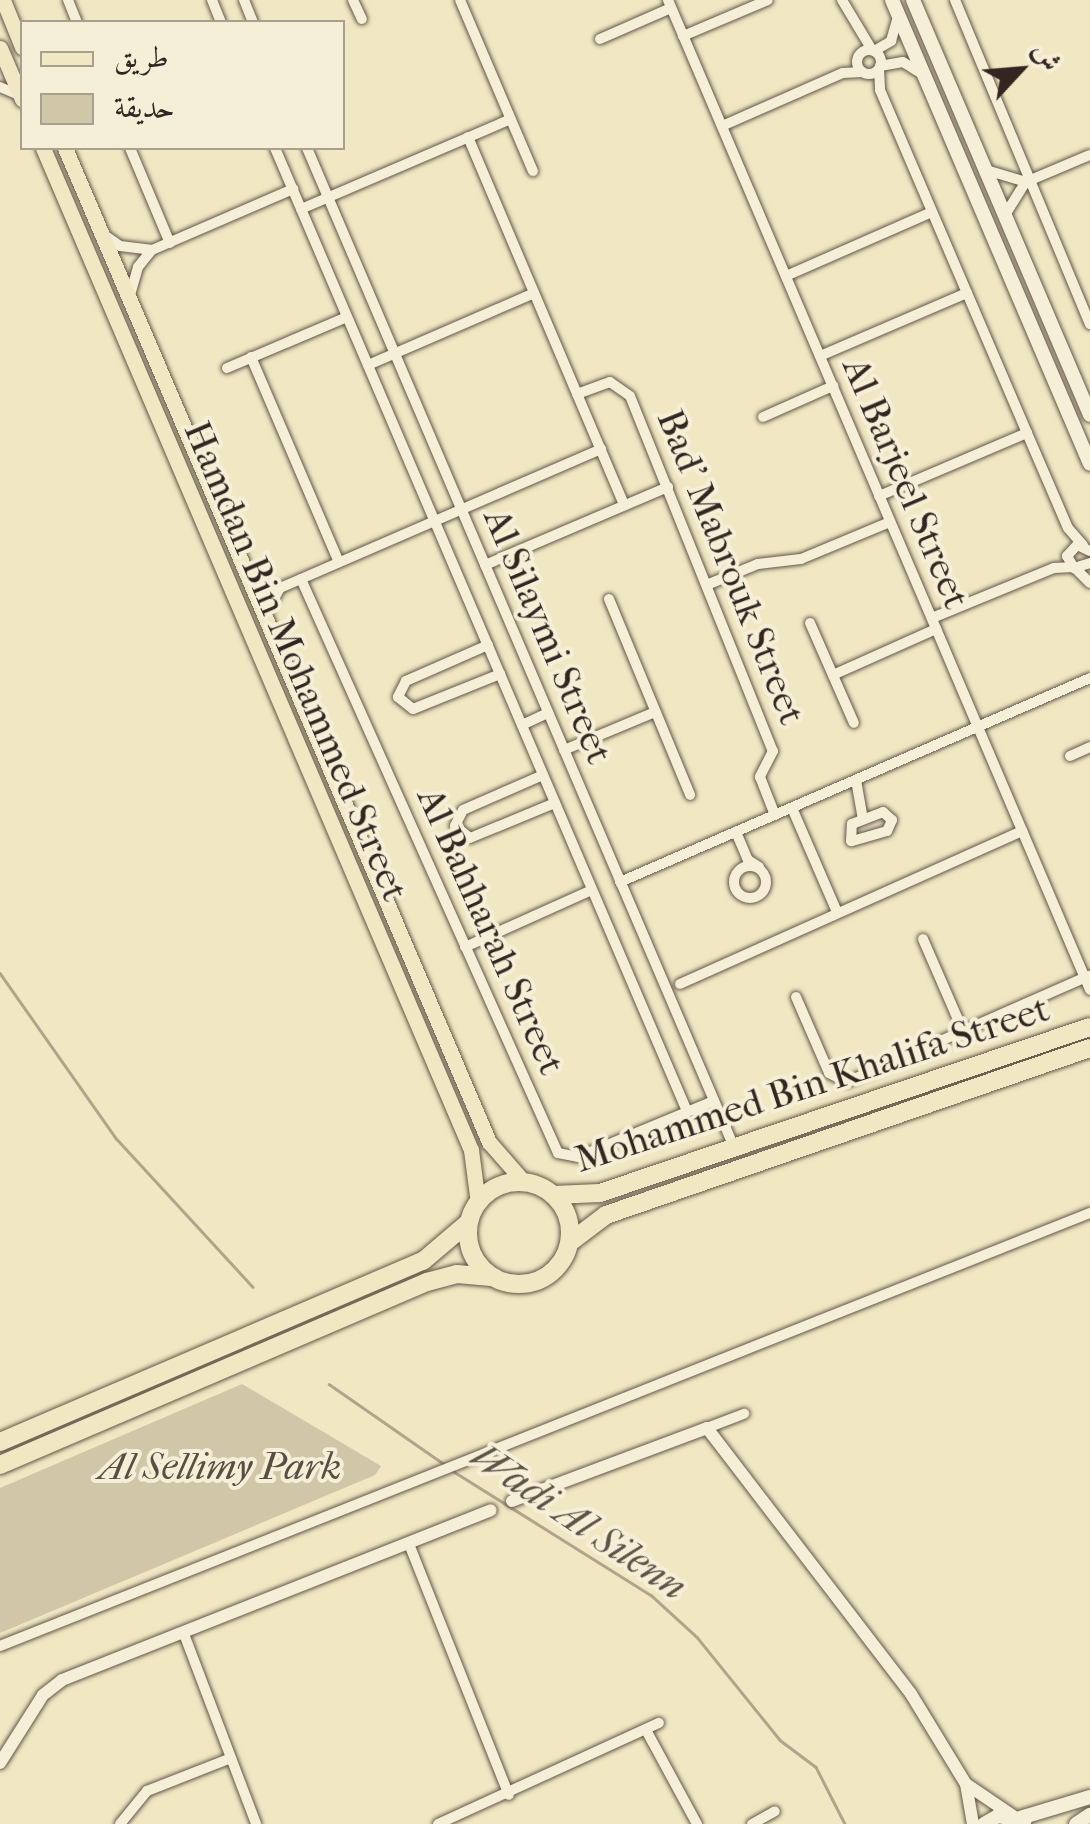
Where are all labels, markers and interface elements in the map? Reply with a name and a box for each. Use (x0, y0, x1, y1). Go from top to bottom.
legend (20, 20, 345, 150)
north arrow (970, 20, 1070, 120)
text: ش (1026, 37, 1068, 76)
text: طريق (114, 40, 169, 75)
text: حديقة (114, 90, 175, 125)
street label: Al Barjeel Street (833, 351, 979, 615)
street label: Bad' Mabrouk Street (647, 403, 815, 731)
street label: Hamdan Bin Mohammed Street (174, 414, 418, 908)
street label: Al Silaymi Street (474, 502, 622, 770)
street label: Al Bahharah Street (407, 780, 575, 1082)
street label: Mohammed Bin Khalifa Street (569, 986, 1055, 1182)
water label: Wadi Al Silenn (462, 1431, 696, 1611)
park label: Al Sellimy Park (99, 1444, 341, 1490)

